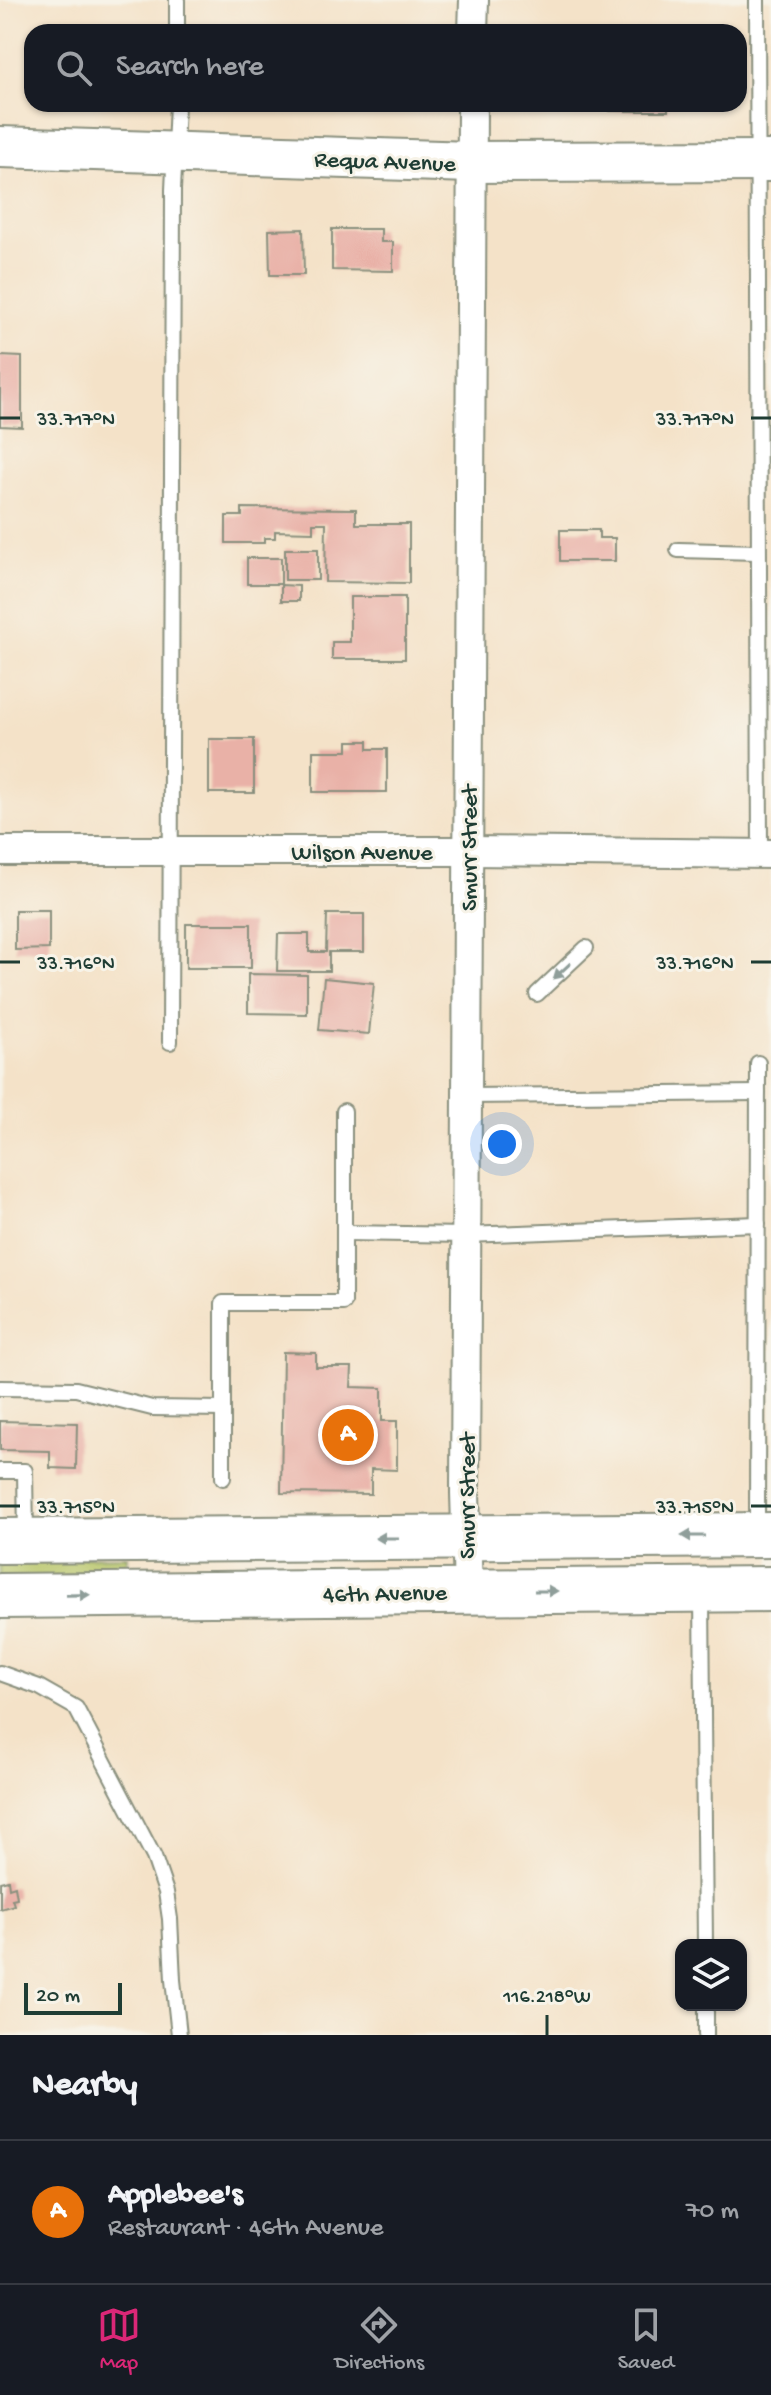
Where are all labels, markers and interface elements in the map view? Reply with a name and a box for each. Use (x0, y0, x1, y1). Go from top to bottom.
search box (24, 24, 747, 112)
icon: search (52, 46, 96, 90)
text: Search here (116, 51, 264, 86)
street label: Requa Avenue (314, 147, 457, 180)
text: 33.717°N (36, 410, 115, 433)
text: 33.717°N (655, 410, 734, 433)
street label: Smurr Street (457, 783, 486, 911)
street label: Wilson Avenue (291, 840, 433, 869)
text: 33.716°N (36, 954, 115, 977)
text: 33.716°N (655, 954, 734, 977)
one-way arrow (552, 961, 571, 979)
your location (482, 1124, 522, 1164)
pin: A (322, 1405, 374, 1465)
street label: Smurr Street (455, 1431, 484, 1559)
text: 33.715°N (36, 1498, 115, 1521)
text: 33.715°N (655, 1498, 734, 1521)
one-way arrow (680, 1529, 705, 1542)
one-way arrow (374, 1532, 399, 1544)
street label: 46th Avenue (323, 1580, 448, 1611)
one-way arrow (534, 1585, 559, 1597)
one-way arrow (66, 1589, 91, 1601)
map controls (675, 1939, 747, 2011)
button: layers (675, 1939, 747, 2011)
scale bar (24, 1979, 122, 2015)
text: 20 m (36, 1984, 80, 2010)
text: 116.218°W (502, 1987, 591, 2010)
text: Nearby (32, 2067, 137, 2107)
text: Applebee's (108, 2179, 243, 2214)
text: A (50, 2197, 66, 2228)
text: 70 m (686, 2197, 739, 2228)
text: Restaurant · 46th Avenue (108, 2214, 383, 2245)
tab: Map (97, 2303, 141, 2377)
tab: Directions (335, 2303, 424, 2377)
tab: Saved (618, 2303, 674, 2377)

